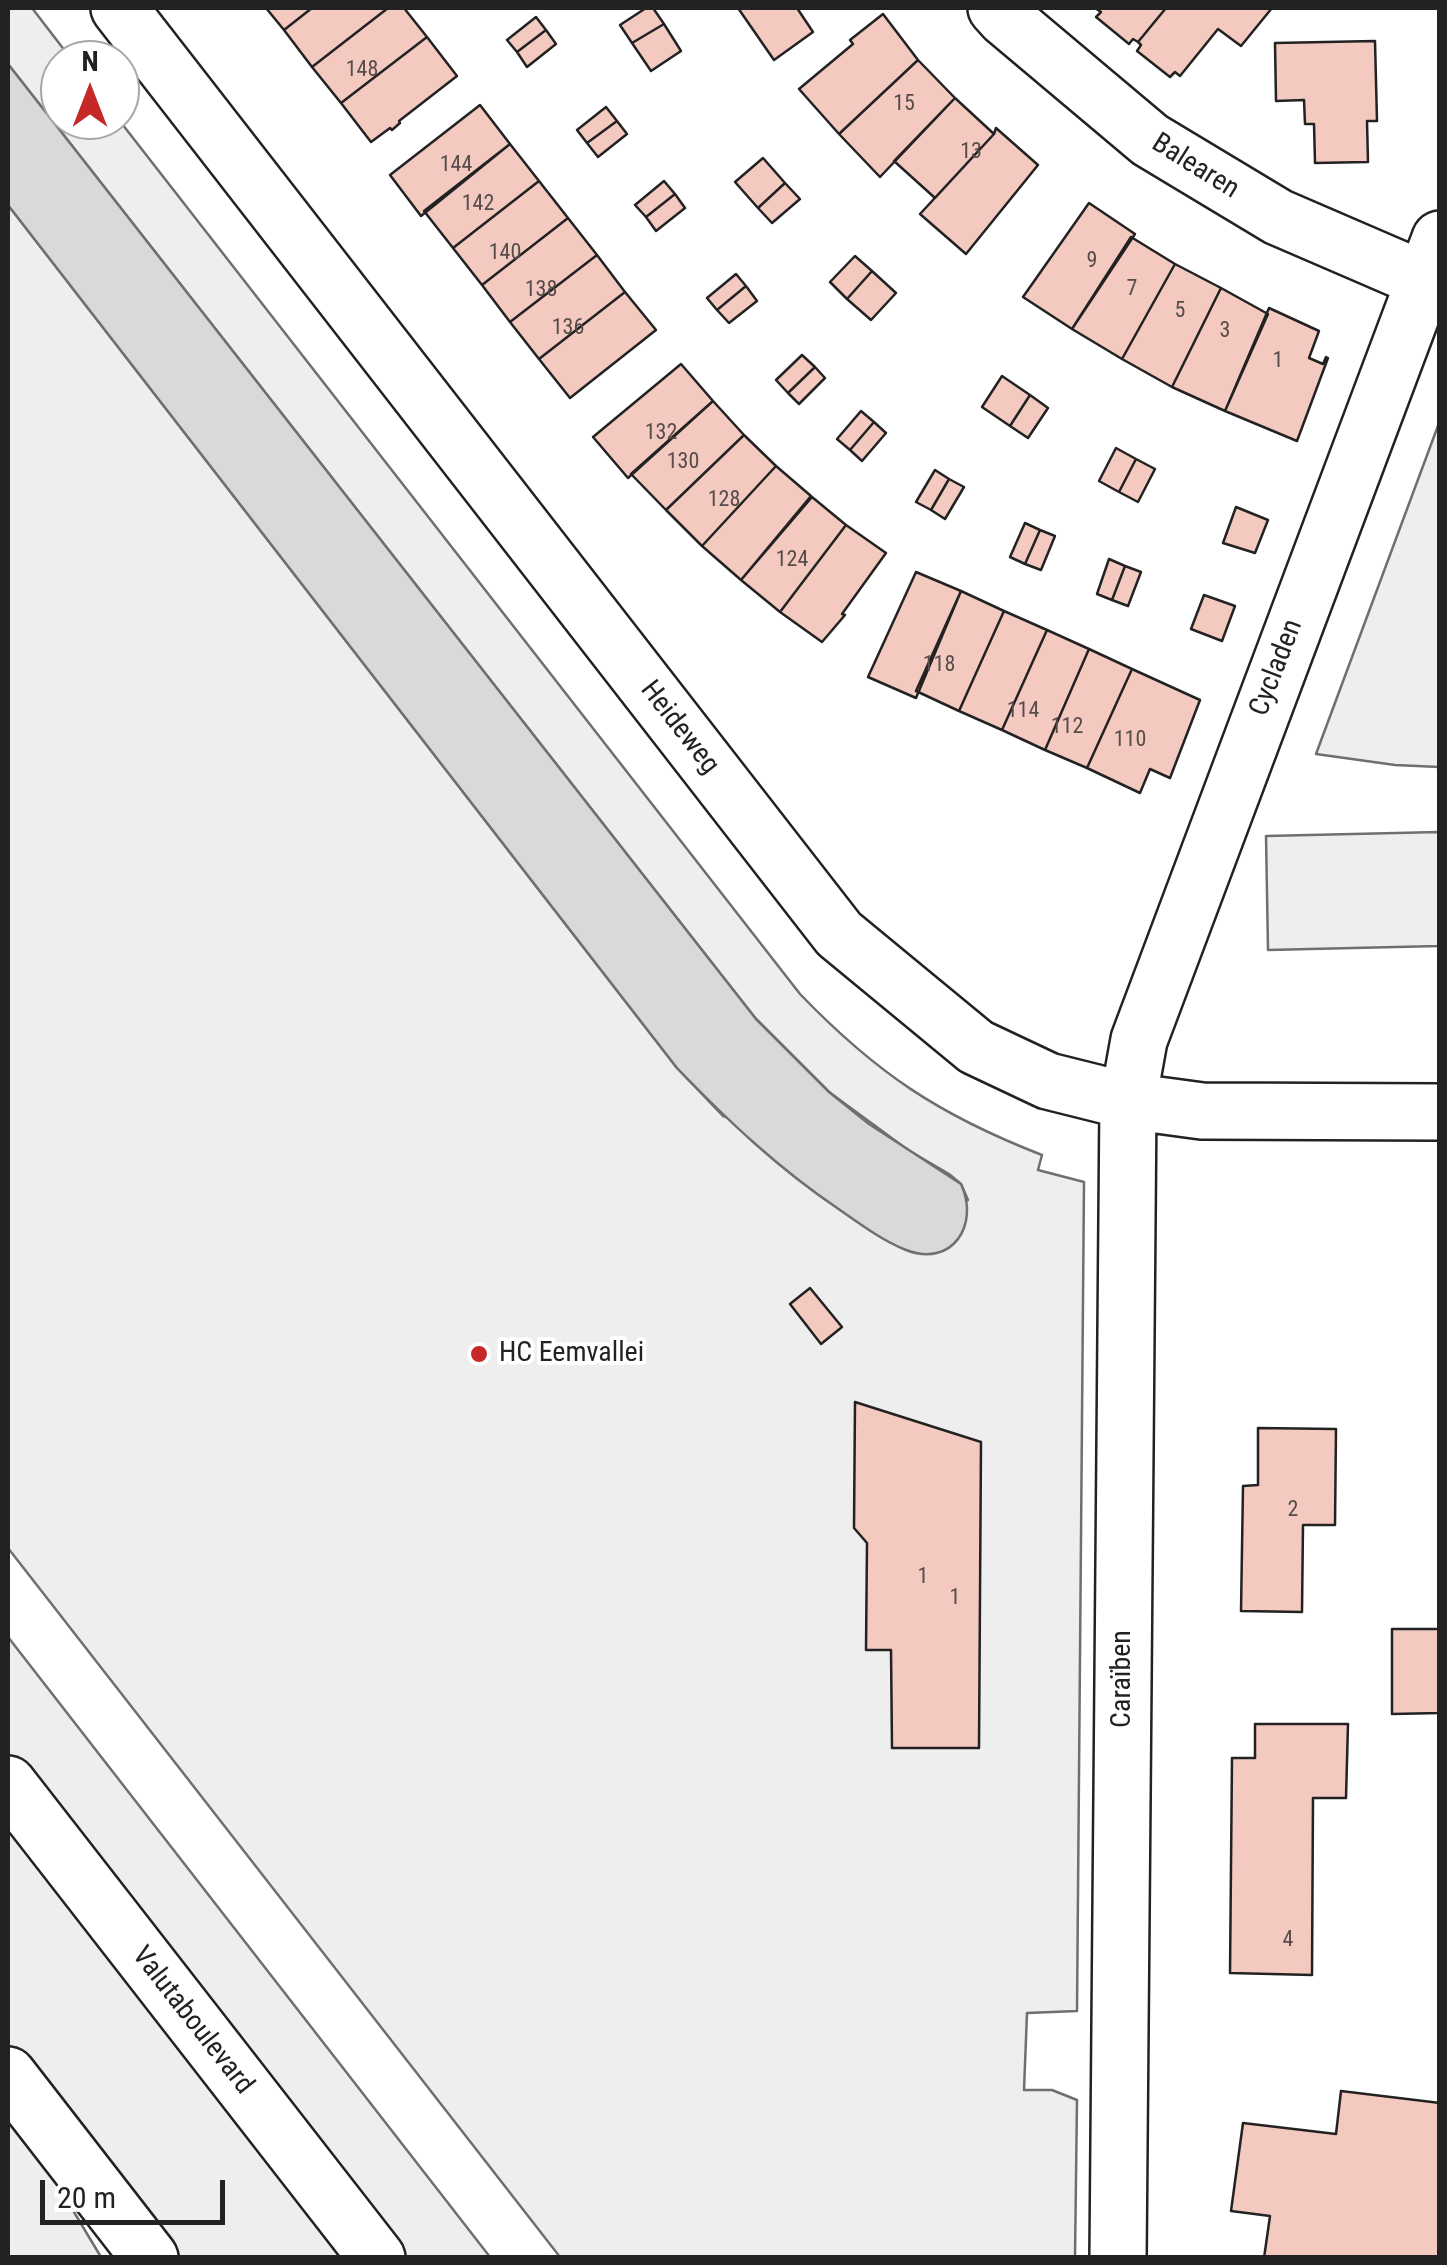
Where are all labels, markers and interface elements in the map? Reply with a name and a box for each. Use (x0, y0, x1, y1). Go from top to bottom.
north arrow (40, 40, 140, 140)
text: N (81, 45, 99, 78)
house number: 148 (346, 57, 378, 83)
house number: 15 (893, 91, 915, 117)
street label: Balearen (1145, 127, 1245, 207)
house number: 13 (960, 139, 982, 165)
house number: 144 (440, 152, 472, 178)
house number: 142 (462, 191, 494, 217)
house number: 140 (489, 240, 521, 266)
house number: 9 (1087, 248, 1097, 274)
house number: 7 (1127, 276, 1137, 302)
house number: 138 (525, 277, 557, 303)
house number: 5 (1175, 298, 1185, 324)
house number: 136 (552, 315, 584, 341)
house number: 3 (1220, 318, 1230, 344)
house number: 1 (1273, 348, 1283, 374)
house number: 132 (645, 420, 677, 446)
house number: 130 (667, 449, 699, 475)
house number: 128 (708, 487, 740, 513)
house number: 124 (776, 547, 808, 573)
street label: Cycladen (1243, 615, 1311, 721)
house number: 118 (923, 652, 955, 678)
street label: Heideweg (632, 675, 726, 781)
house number: 114 (1007, 698, 1039, 724)
house number: 112 (1051, 714, 1083, 740)
house number: 110 (1114, 727, 1146, 753)
place label: HC Eemvallei (499, 1337, 644, 1371)
marker: HC Eemvallei (468, 1343, 490, 1365)
house number: 2 (1288, 1497, 1298, 1523)
house number: 1 (918, 1564, 928, 1590)
house number: 1 (950, 1585, 960, 1611)
street label: Caraïben (1106, 1630, 1140, 1728)
house number: 4 (1283, 1927, 1293, 1953)
street label: Valutaboulevard (124, 1940, 260, 2102)
scale bar (45, 2160, 230, 2222)
text: 20 m (57, 2180, 116, 2215)

